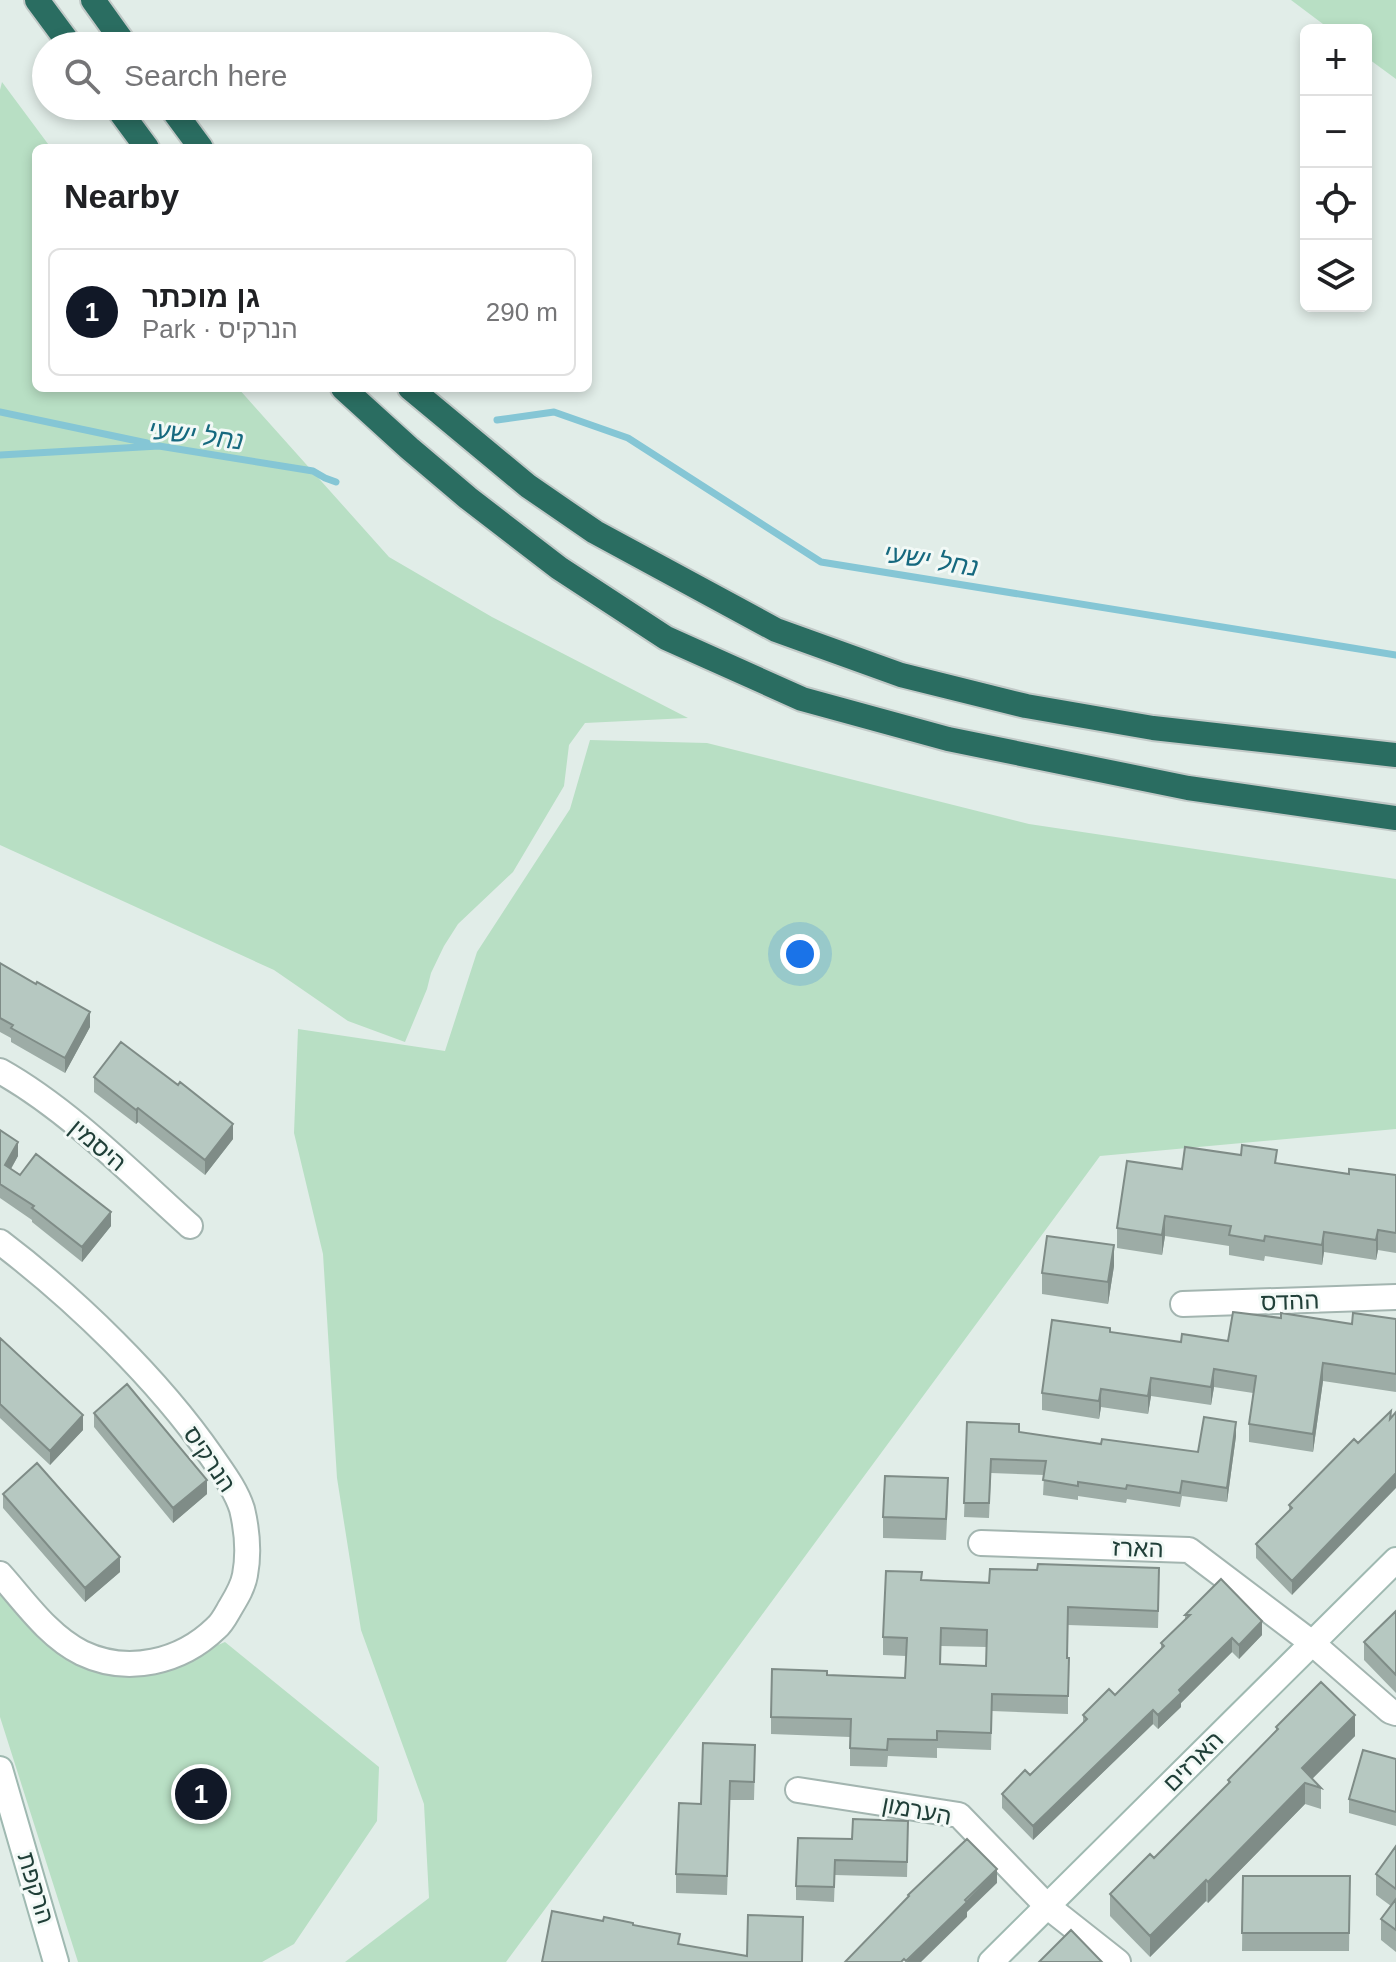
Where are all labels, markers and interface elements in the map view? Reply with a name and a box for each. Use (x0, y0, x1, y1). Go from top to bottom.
map controls (1300, 24, 1372, 312)
button: + (1300, 24, 1372, 96)
search box (32, 32, 592, 120)
icon: search (60, 54, 104, 98)
text: Search here (124, 59, 287, 92)
button: − (1300, 96, 1372, 168)
button: locate (1300, 168, 1372, 240)
text: Nearby (64, 177, 179, 215)
button: layers (1300, 240, 1372, 312)
text: גן מוכתר (142, 280, 260, 313)
text: 1 (85, 297, 99, 327)
text: 290 m (486, 297, 558, 327)
text: Park · הנרקיס (142, 314, 298, 344)
water label: נחל ישעי (147, 414, 245, 456)
water label: נחל ישעי (881, 538, 981, 582)
your location (780, 934, 820, 974)
street label: היסמין (64, 1114, 132, 1176)
street label: ההדס (1260, 1286, 1320, 1316)
street label: הנרקיס (178, 1421, 242, 1497)
street label: הארז (1112, 1534, 1164, 1562)
street label: הארזים (1158, 1726, 1228, 1796)
pin: 1 (175, 1764, 227, 1824)
street label: הערמון (880, 1790, 954, 1830)
street label: הרקפת (12, 1849, 60, 1927)

